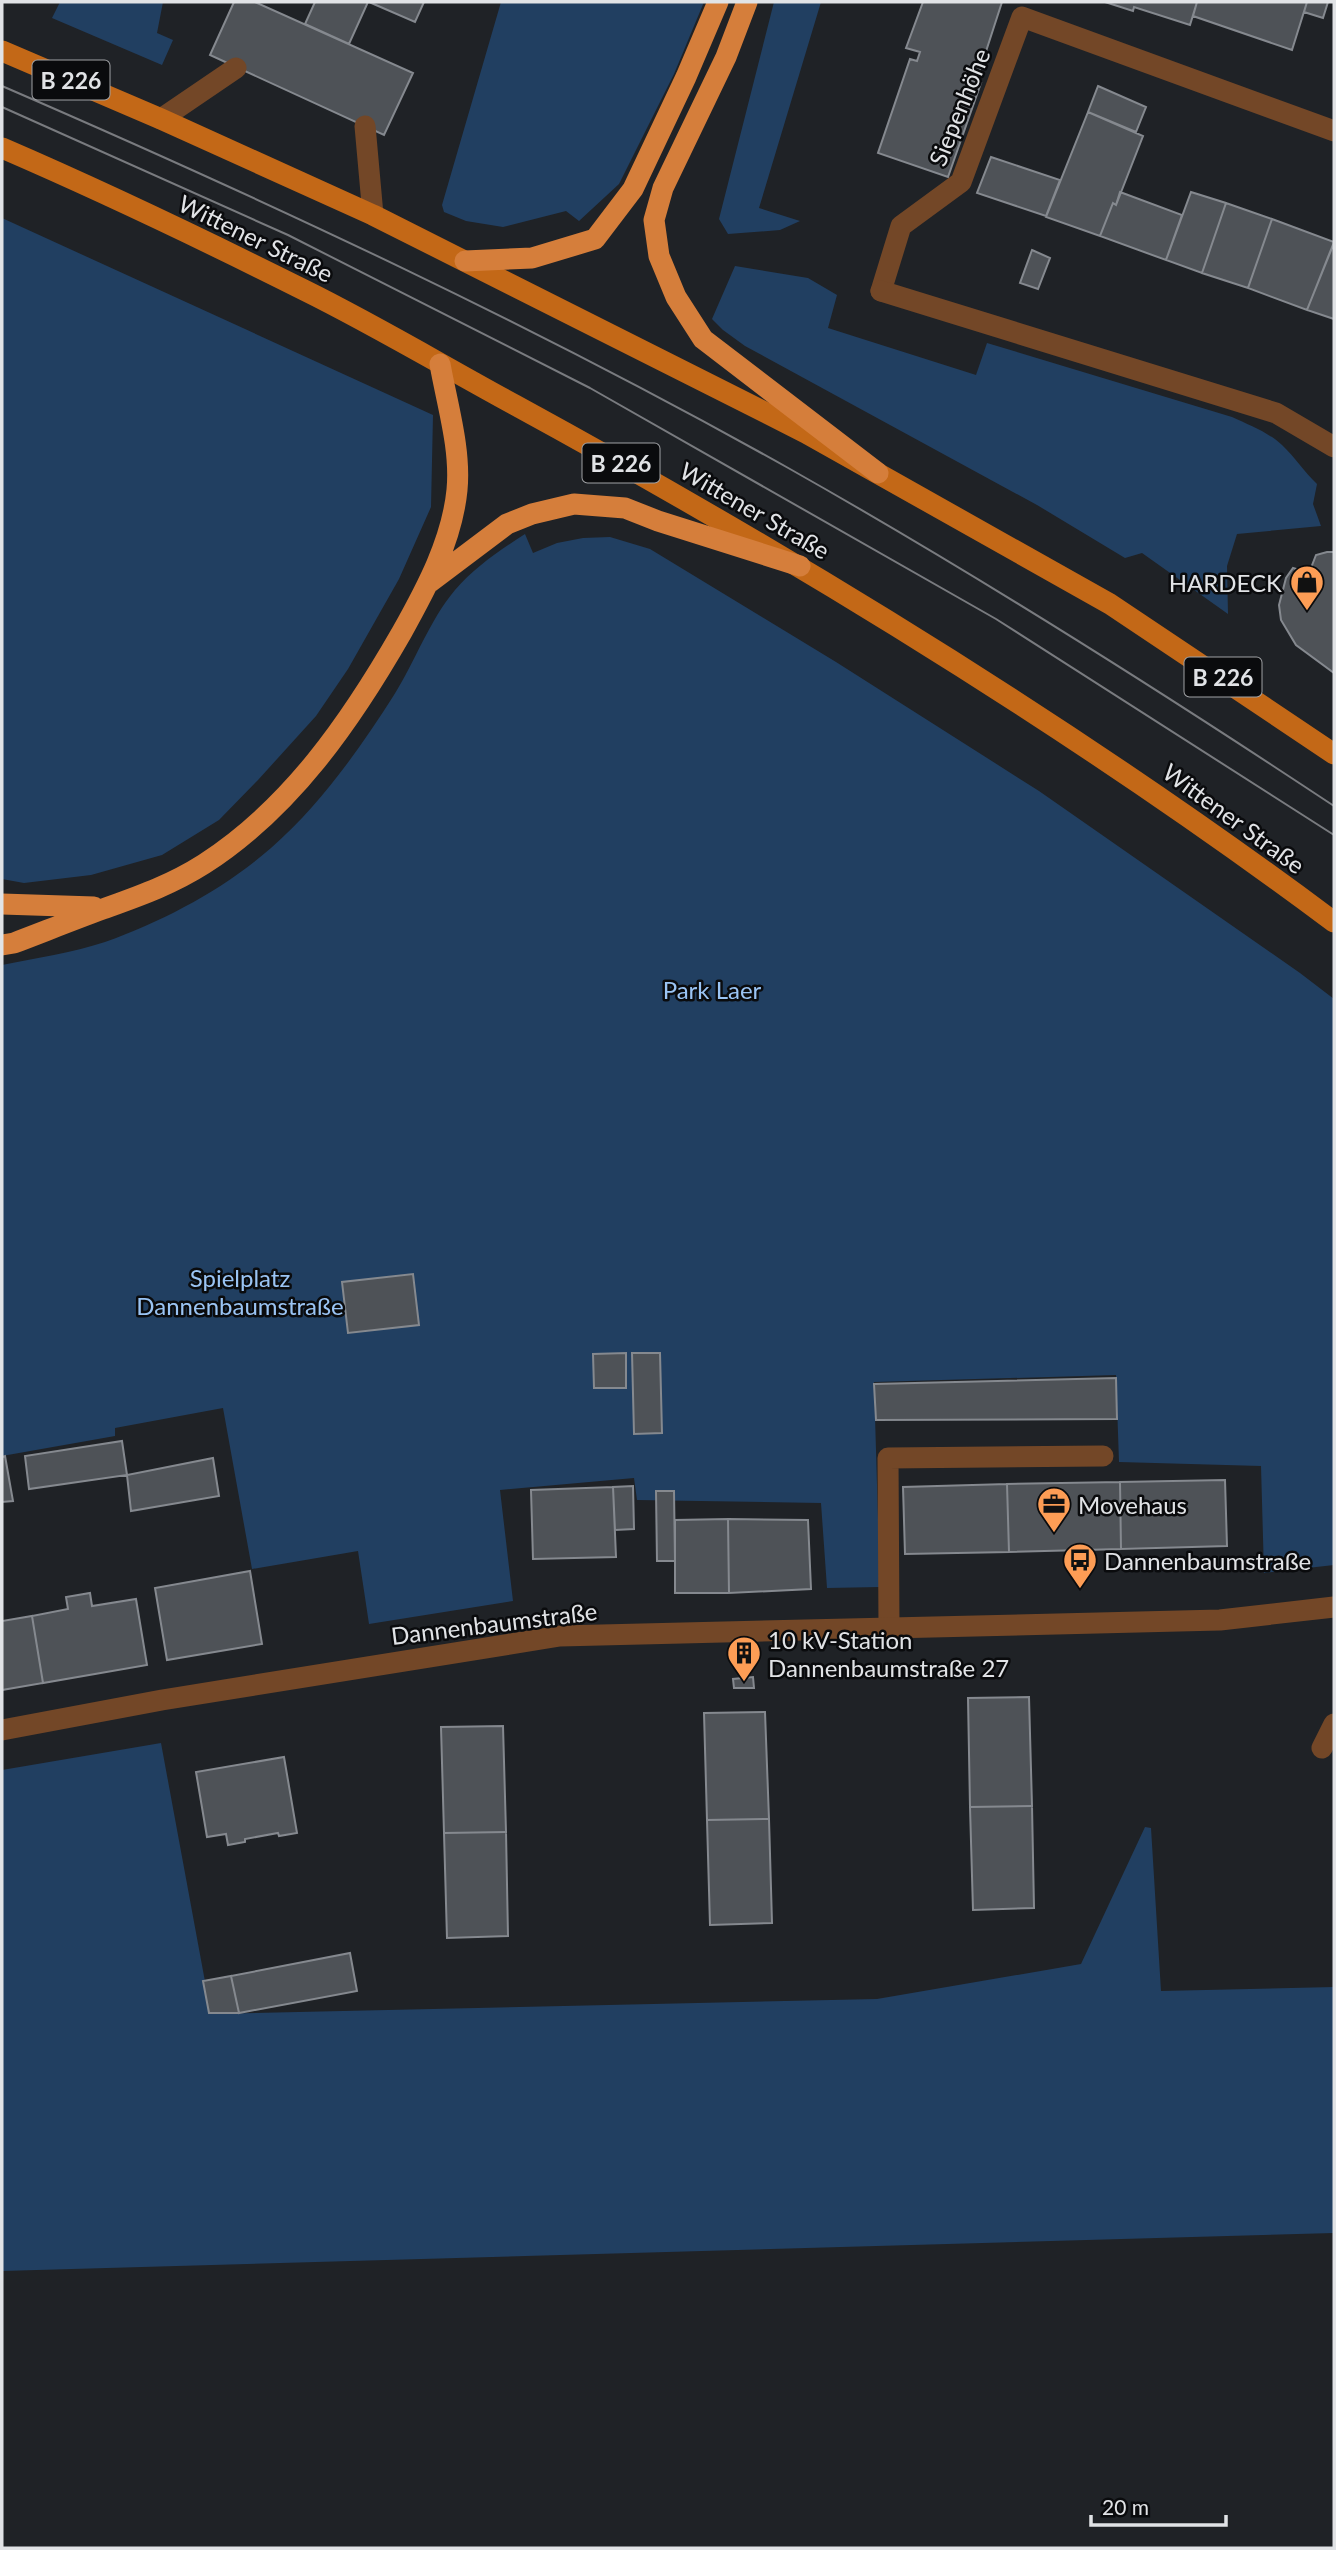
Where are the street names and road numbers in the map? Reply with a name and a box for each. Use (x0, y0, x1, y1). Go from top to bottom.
street label: Siepenhöhe (922, 44, 996, 170)
road number: B 226 (32, 60, 110, 100)
street label: Wittener Straße (174, 188, 338, 288)
road number: B 226 (582, 444, 660, 482)
street label: Wittener Straße (675, 455, 835, 565)
road number: B 226 (1184, 657, 1262, 696)
street label: Wittener Straße (1157, 757, 1311, 879)
street label: Dannenbaumstraße (389, 1596, 599, 1650)

